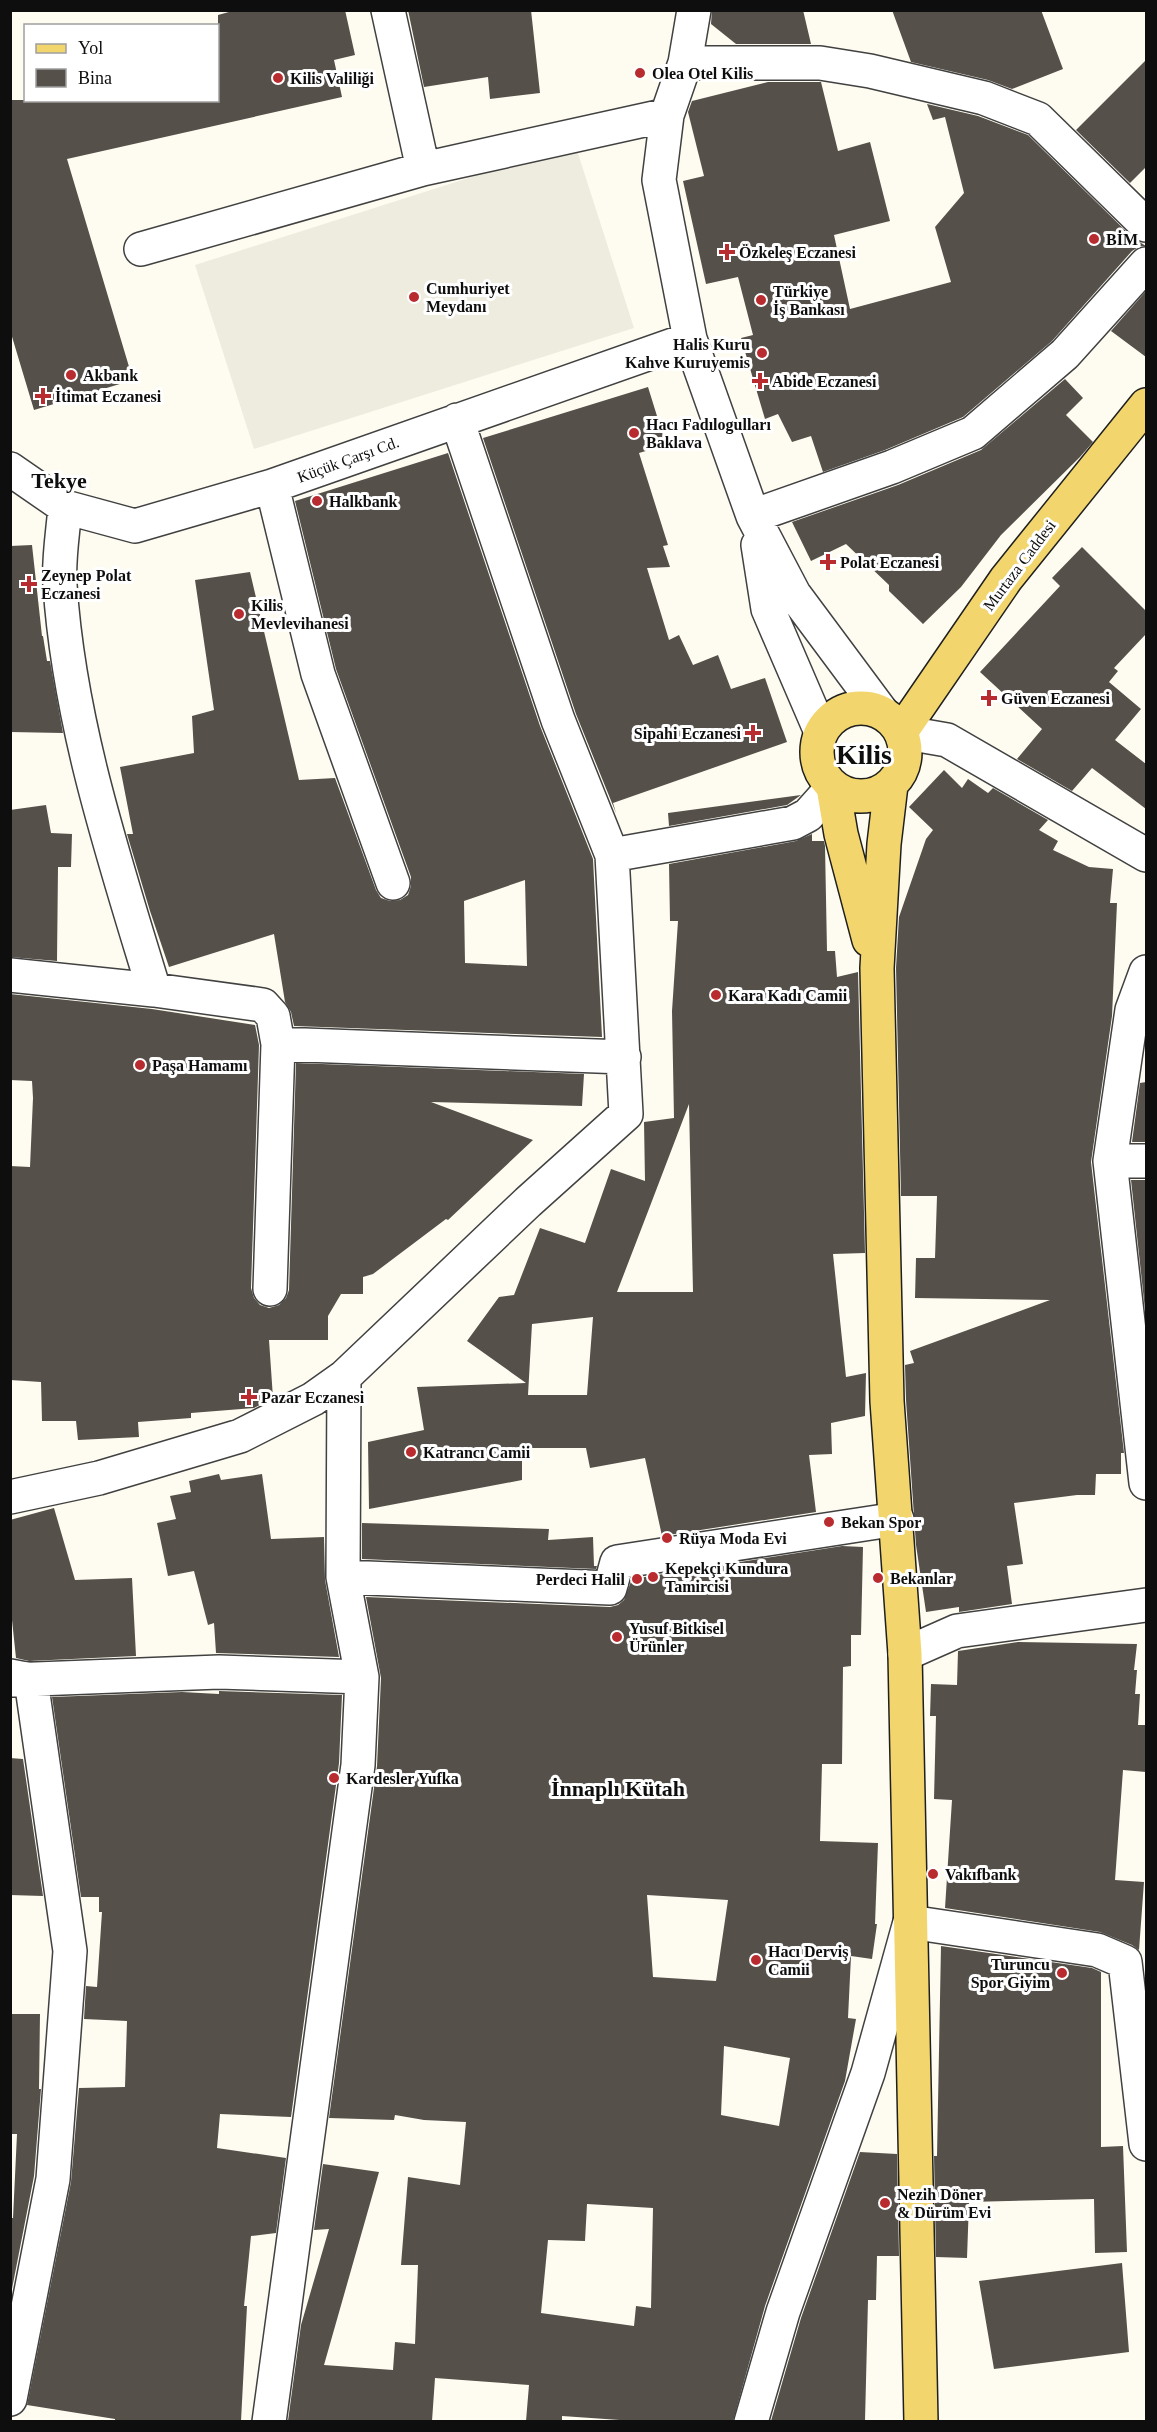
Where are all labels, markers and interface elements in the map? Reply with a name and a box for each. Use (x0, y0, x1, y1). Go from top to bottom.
legend (24, 24, 219, 102)
text: Yol (78, 38, 103, 58)
place label: Olea Otel Kilis (652, 65, 753, 82)
marker: Olea Otel Kilis (633, 66, 647, 80)
text: Bina (78, 68, 112, 88)
place label: Kilis Valiliği (290, 70, 375, 88)
marker: Kilis Valiliği (271, 71, 285, 85)
place label: BİM (1106, 230, 1138, 248)
marker: BİM (1087, 232, 1101, 246)
place label: Özkeleş Eczanesi (739, 244, 856, 262)
marker: Özkeleş Eczanesi (720, 245, 734, 259)
place label: Cumhuriyet Meydanı (426, 280, 510, 316)
place label: Türkiye İş Bankası (773, 283, 845, 319)
marker: Cumhuriyet Meydanı (407, 290, 421, 304)
marker: Türkiye İş Bankası (754, 293, 768, 307)
place label: Halis Kuru Kahve Kuruyemis (625, 336, 750, 372)
marker: Halis Kuru Kahve Kuruyemis (755, 346, 769, 360)
place label: Akbank (83, 367, 138, 384)
marker: Akbank (64, 368, 78, 382)
place label: Abide Eczanesi (772, 373, 877, 390)
marker: Abide Eczanesi (753, 374, 767, 388)
place label: İtimat Eczanesi (55, 387, 162, 405)
marker: İtimat Eczanesi (36, 389, 50, 403)
place label: Hacı Fadılogulları Baklava (646, 416, 771, 451)
marker: Hacı Fadılogulları Baklava (627, 426, 641, 440)
street label: Küçük Çarşı Cd. (295, 433, 402, 487)
district label: Tekye (31, 468, 87, 493)
place label: Halkbank (329, 493, 398, 510)
marker: Halkbank (310, 494, 324, 508)
street label: Murtaza Caddesi (980, 516, 1059, 614)
place label: Polat Eczanesi (840, 554, 940, 571)
marker: Polat Eczanesi (821, 555, 835, 569)
place label: Zeynep Polat Eczanesi (41, 567, 132, 602)
marker: Zeynep Polat Eczanesi (22, 577, 36, 591)
place label: Kilis Mevlevihanesi (251, 597, 349, 632)
marker: Kilis Mevlevihanesi (232, 607, 246, 621)
place label: Güven Eczanesi (1001, 690, 1110, 707)
marker: Güven Eczanesi (982, 691, 996, 705)
place label: Sipahi Eczanesi (634, 725, 742, 743)
marker: Sipahi Eczanesi (746, 726, 760, 740)
district label: Kilis (836, 739, 892, 770)
place label: Kara Kadı Camii (728, 987, 848, 1004)
marker: Kara Kadı Camii (709, 988, 723, 1002)
place label: Paşa Hamamı (152, 1057, 248, 1075)
marker: Paşa Hamamı (133, 1058, 147, 1072)
place label: Pazar Eczanesi (261, 1389, 365, 1406)
marker: Pazar Eczanesi (242, 1390, 256, 1404)
place label: Katrancı Camii (423, 1444, 531, 1461)
marker: Katrancı Camii (404, 1445, 418, 1459)
place label: Bekan Spor (841, 1514, 921, 1532)
marker: Bekan Spor (822, 1515, 836, 1529)
place label: Rüya Moda Evi (679, 1530, 787, 1548)
marker: Rüya Moda Evi (660, 1531, 674, 1545)
place label: Kepekçi Kundura Tamircisi (665, 1560, 788, 1595)
marker: Kepekçi Kundura Tamircisi (646, 1570, 660, 1584)
place label: Bekanlar (890, 1570, 953, 1587)
place label: Perdeci Halil (536, 1571, 626, 1588)
marker: Bekanlar (871, 1571, 885, 1585)
marker: Perdeci Halil (630, 1572, 644, 1586)
place label: Yusuf Bitkisel Ürünler (629, 1620, 725, 1655)
marker: Yusuf Bitkisel Ürünler (610, 1630, 624, 1644)
place label: Kardesler Yufka (346, 1770, 459, 1787)
marker: Kardesler Yufka (327, 1771, 341, 1785)
district label: İnnaplı Kütah (551, 1776, 685, 1801)
place label: Vakıfbank (945, 1866, 1017, 1883)
marker: Vakıfbank (926, 1867, 940, 1881)
place label: Hacı Derviş Camii (768, 1943, 848, 1978)
marker: Hacı Derviş Camii (749, 1953, 763, 1967)
place label: Turuncu Spor Giyim (971, 1956, 1051, 1992)
marker: Turuncu Spor Giyim (1055, 1966, 1069, 1980)
place label: Nezih Döner & Dürüm Evi (897, 2186, 992, 2221)
marker: Nezih Döner & Dürüm Evi (878, 2196, 892, 2210)

